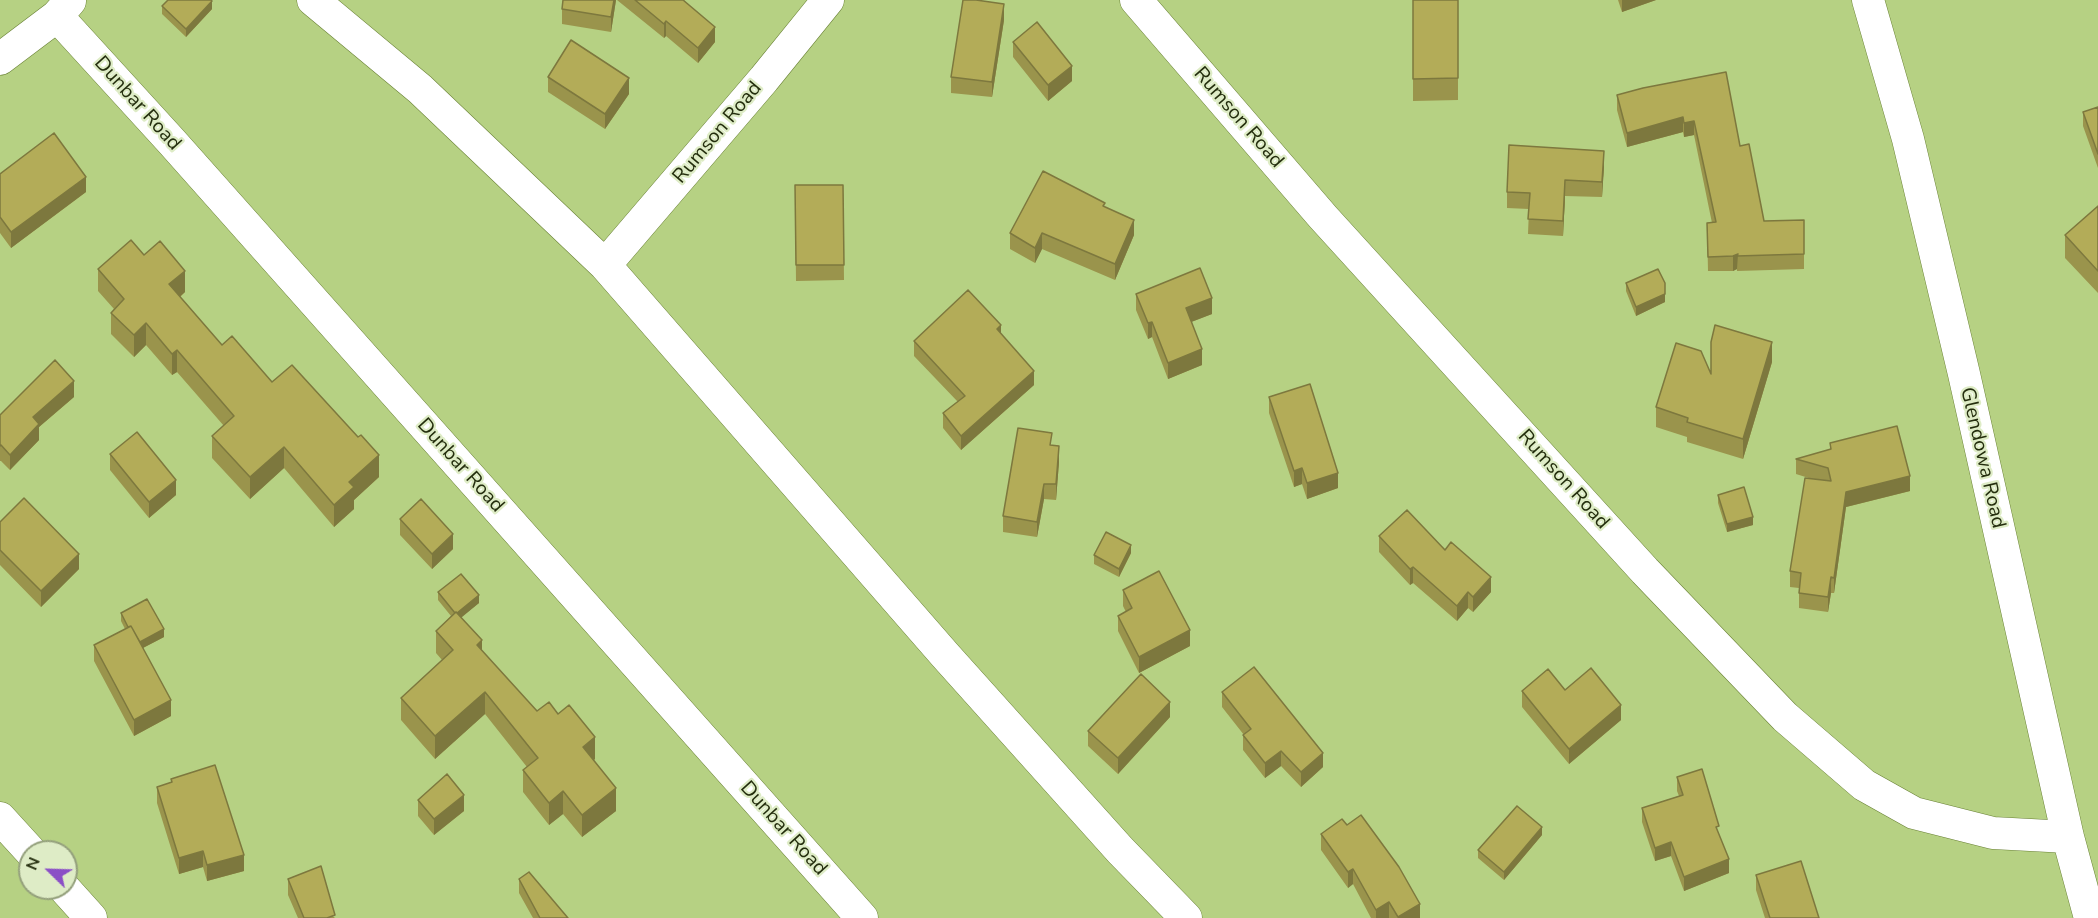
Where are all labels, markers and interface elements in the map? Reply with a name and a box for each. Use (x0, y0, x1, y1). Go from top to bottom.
street label: Dunbar Road (88, 52, 186, 156)
street label: Rumson Road (1188, 63, 1288, 173)
street label: Rumson Road (668, 77, 768, 189)
street label: Glendowa Road (1954, 385, 2010, 531)
street label: Dunbar Road (411, 414, 509, 518)
street label: Rumson Road (1512, 425, 1614, 535)
street label: Dunbar Road (734, 777, 832, 881)
north arrow (18, 840, 78, 900)
text: N (21, 854, 46, 874)

